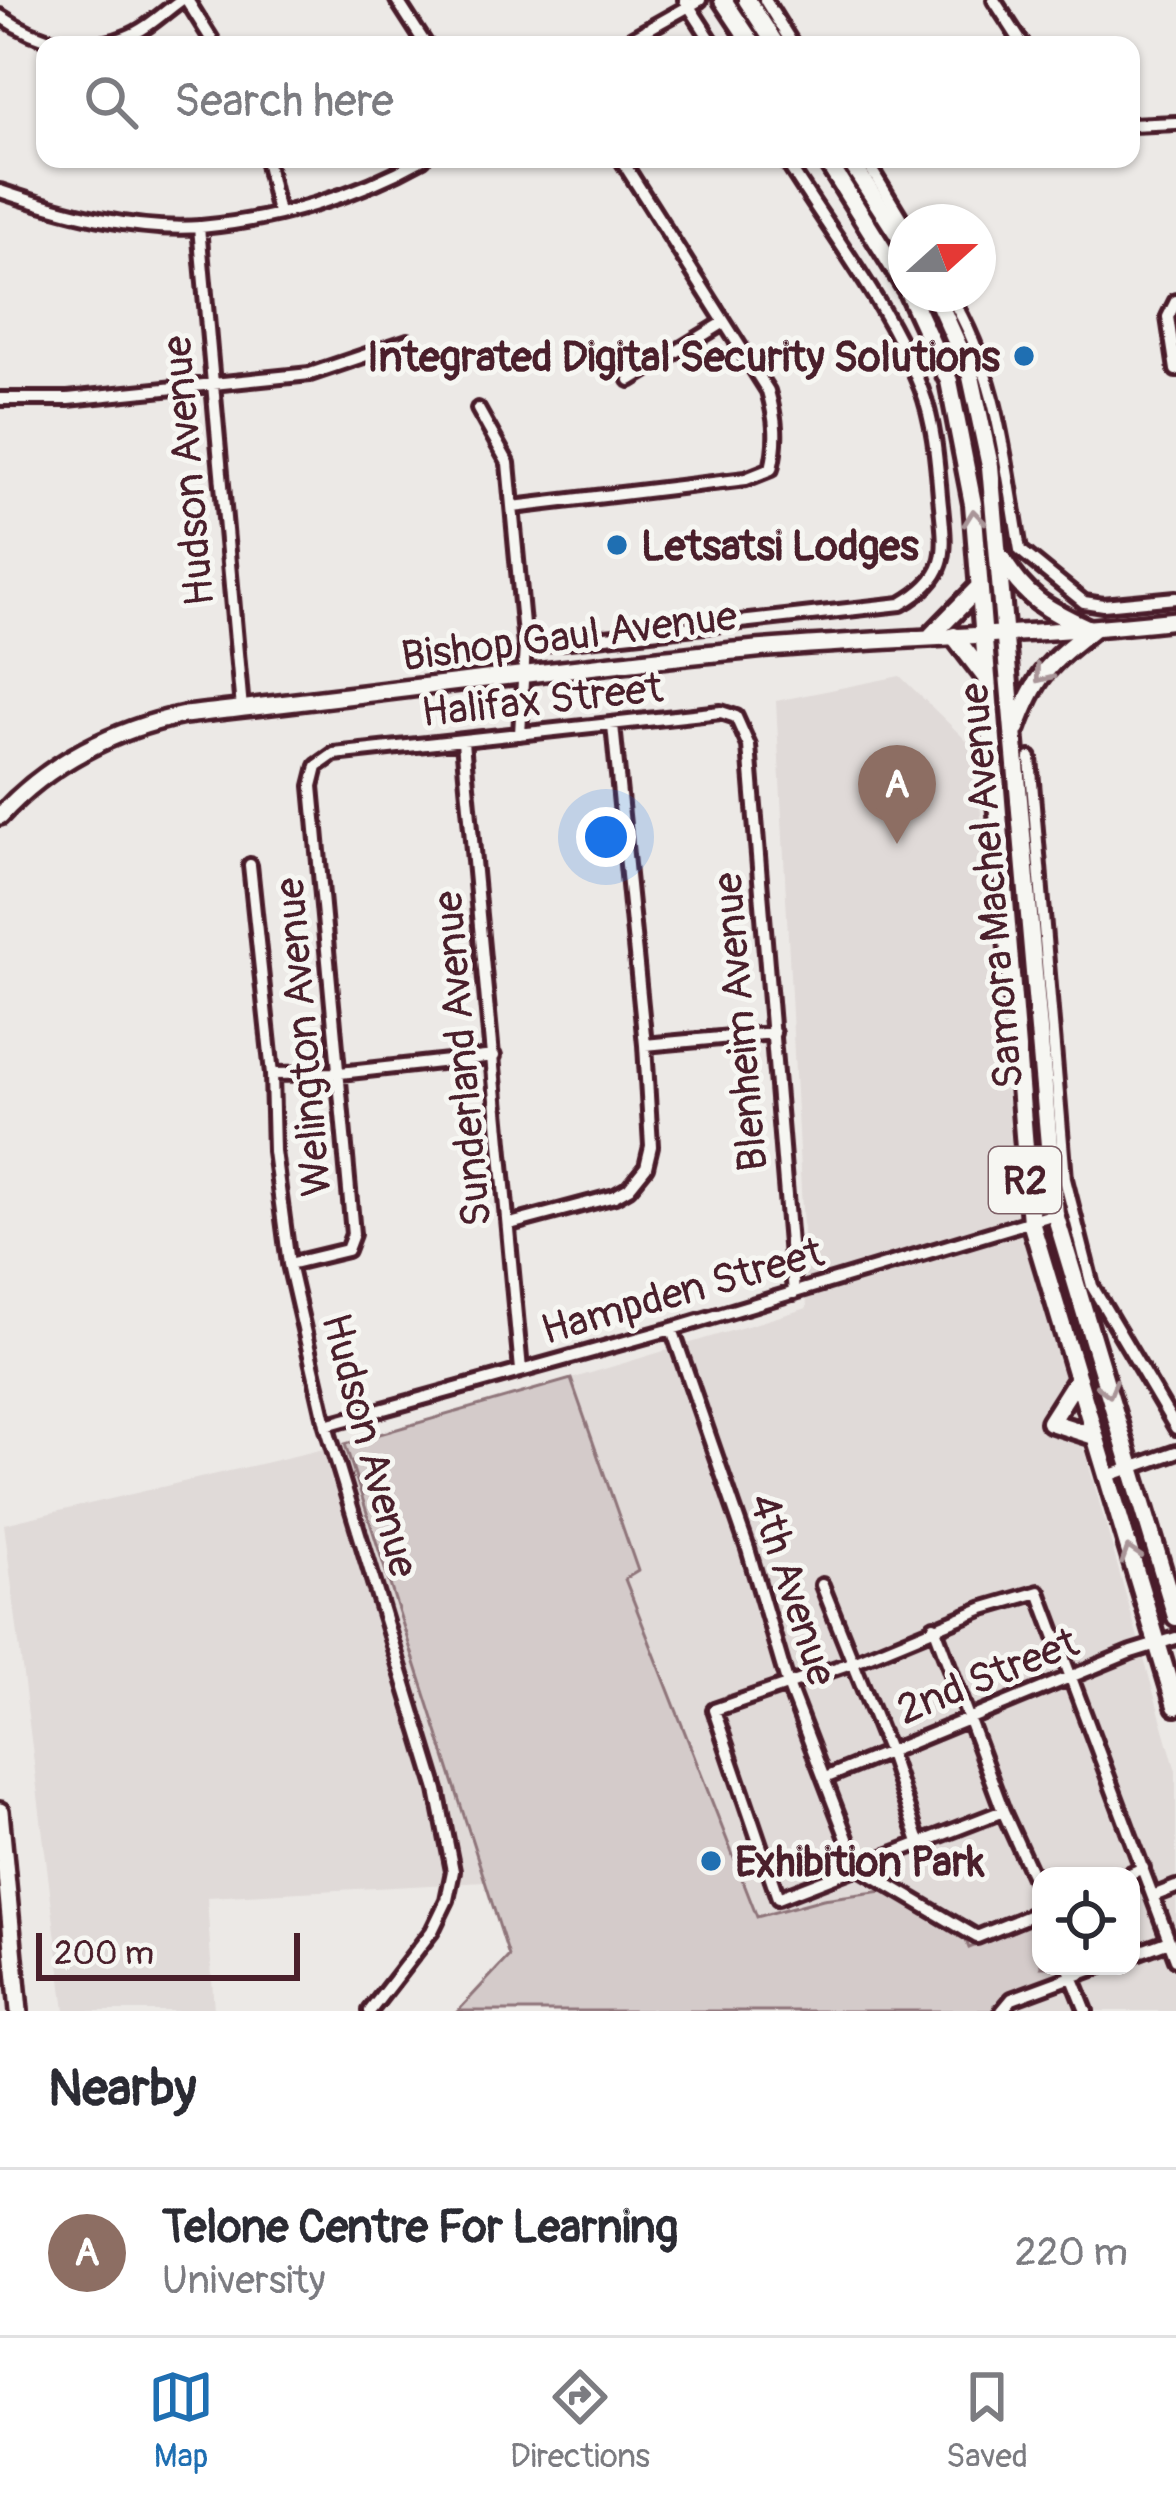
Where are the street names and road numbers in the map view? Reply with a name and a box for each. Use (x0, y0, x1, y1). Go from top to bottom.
street label: Hudson Avenue (151, 333, 227, 608)
street label: Bishop Gaul Avenue (399, 591, 740, 683)
street label: Halifax Street (419, 662, 666, 740)
street label: Samora Machel Avenue (948, 680, 1036, 1091)
street label: Blenheim Avenue (702, 870, 780, 1173)
street label: Welington Avenue (264, 875, 344, 1198)
street label: Sunderland Avenue (422, 888, 504, 1229)
road number: R2 (989, 1147, 1061, 1213)
street label: Hampden Street (536, 1227, 830, 1357)
street label: Hudson Avenue (309, 1308, 429, 1584)
street label: 4th Avenue (737, 1487, 848, 1693)
street label: 2nd Street (890, 1617, 1086, 1737)

